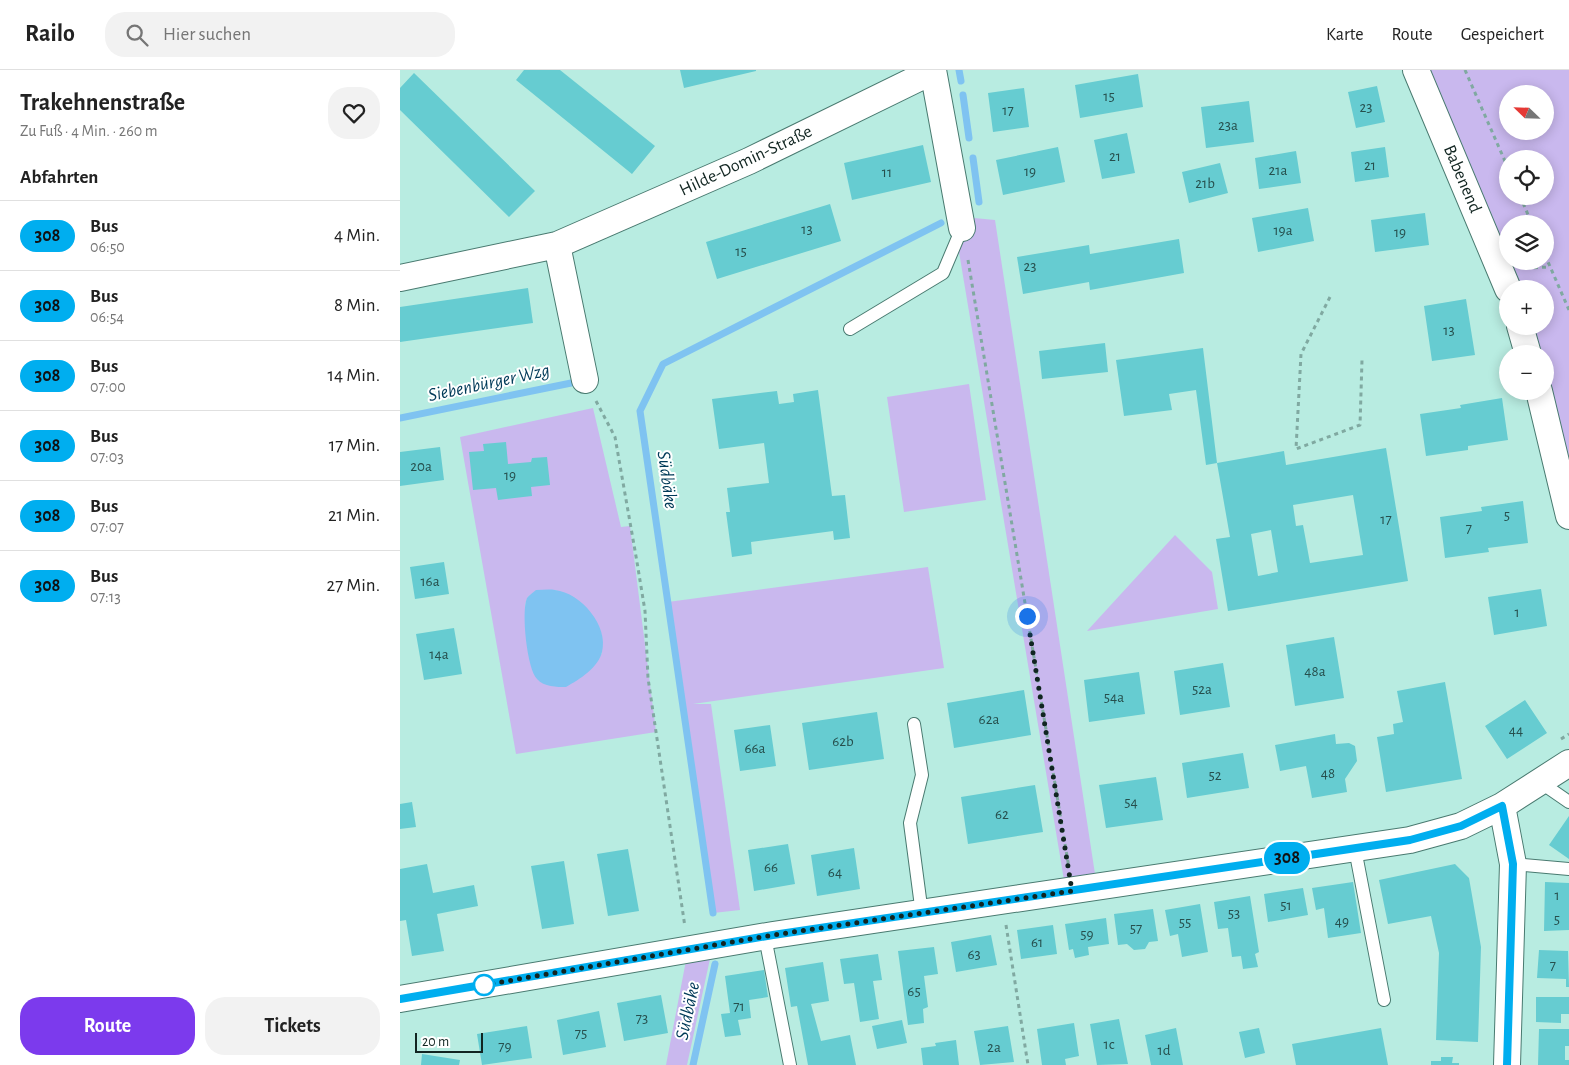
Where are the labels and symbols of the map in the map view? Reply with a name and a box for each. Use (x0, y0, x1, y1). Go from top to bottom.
north arrow (1499, 85, 1554, 140)
house number: 15 (1103, 89, 1115, 104)
house number: 23 (1359, 100, 1373, 115)
house number: 17 (1002, 103, 1014, 118)
house number: 23a (1218, 118, 1238, 133)
street label: Hilde-Domin-Straße (677, 122, 815, 200)
street label: Babenend (1440, 142, 1484, 216)
house number: 21 (1109, 149, 1121, 164)
house number: 21 (1364, 158, 1376, 173)
house number: 21a (1269, 163, 1288, 178)
house number: 19 (1024, 164, 1036, 179)
house number: 11 (882, 165, 892, 180)
house number: 21b (1195, 176, 1215, 191)
house number: 13 (801, 222, 813, 237)
house number: 19a (1273, 223, 1293, 238)
house number: 19 (1394, 225, 1406, 240)
house number: 15 (735, 244, 747, 259)
house number: 23 (1023, 259, 1037, 274)
house number: 13 (1443, 323, 1455, 338)
water label: Siebenbürger Wzg (426, 361, 552, 405)
water label: Südbäke (654, 450, 680, 510)
house number: 20a (410, 459, 432, 474)
house number: 19 (504, 468, 516, 483)
house number: 5 (1504, 508, 1510, 523)
house number: 17 (1380, 512, 1392, 527)
house number: 7 (1466, 521, 1472, 536)
house number: 16a (420, 574, 440, 589)
your location (1015, 604, 1040, 629)
house number: 1 (1514, 605, 1520, 620)
house number: 14a (429, 647, 449, 662)
house number: 48a (1304, 664, 1326, 679)
house number: 52a (1192, 682, 1212, 697)
house number: 54a (1104, 690, 1124, 705)
house number: 62a (979, 712, 999, 727)
house number: 44 (1509, 723, 1523, 738)
house number: 62b (832, 734, 854, 749)
house number: 66a (744, 741, 766, 756)
house number: 48 (1321, 766, 1335, 781)
house number: 52 (1208, 768, 1222, 783)
house number: 54 (1124, 795, 1138, 810)
house number: 62 (995, 807, 1009, 822)
line badge: 308 (1258, 842, 1316, 874)
house number: 66 (764, 860, 778, 875)
house number: 64 (828, 865, 842, 880)
house number: 1 (1554, 888, 1560, 903)
house number: 51 (1280, 898, 1292, 913)
house number: 53 (1228, 906, 1240, 921)
house number: 5 (1554, 912, 1560, 927)
house number: 49 (1335, 914, 1349, 929)
house number: 55 (1179, 915, 1191, 930)
house number: 57 (1130, 921, 1142, 936)
house number: 59 (1080, 927, 1094, 942)
house number: 61 (1031, 935, 1043, 950)
house number: 63 (967, 947, 981, 962)
house number: 7 (1550, 958, 1556, 973)
unlabelled marker (473, 974, 495, 996)
water label: Südbäke (673, 980, 703, 1042)
house number: 65 (907, 984, 921, 999)
house number: 71 (733, 999, 745, 1014)
house number: 73 (636, 1011, 648, 1026)
house number: 75 (575, 1026, 587, 1041)
scale bar (415, 1030, 482, 1053)
house number: 1c (1104, 1037, 1115, 1052)
house number: 79 (498, 1039, 512, 1054)
house number: 2a (987, 1040, 1001, 1055)
house number: 1d (1158, 1043, 1171, 1058)

